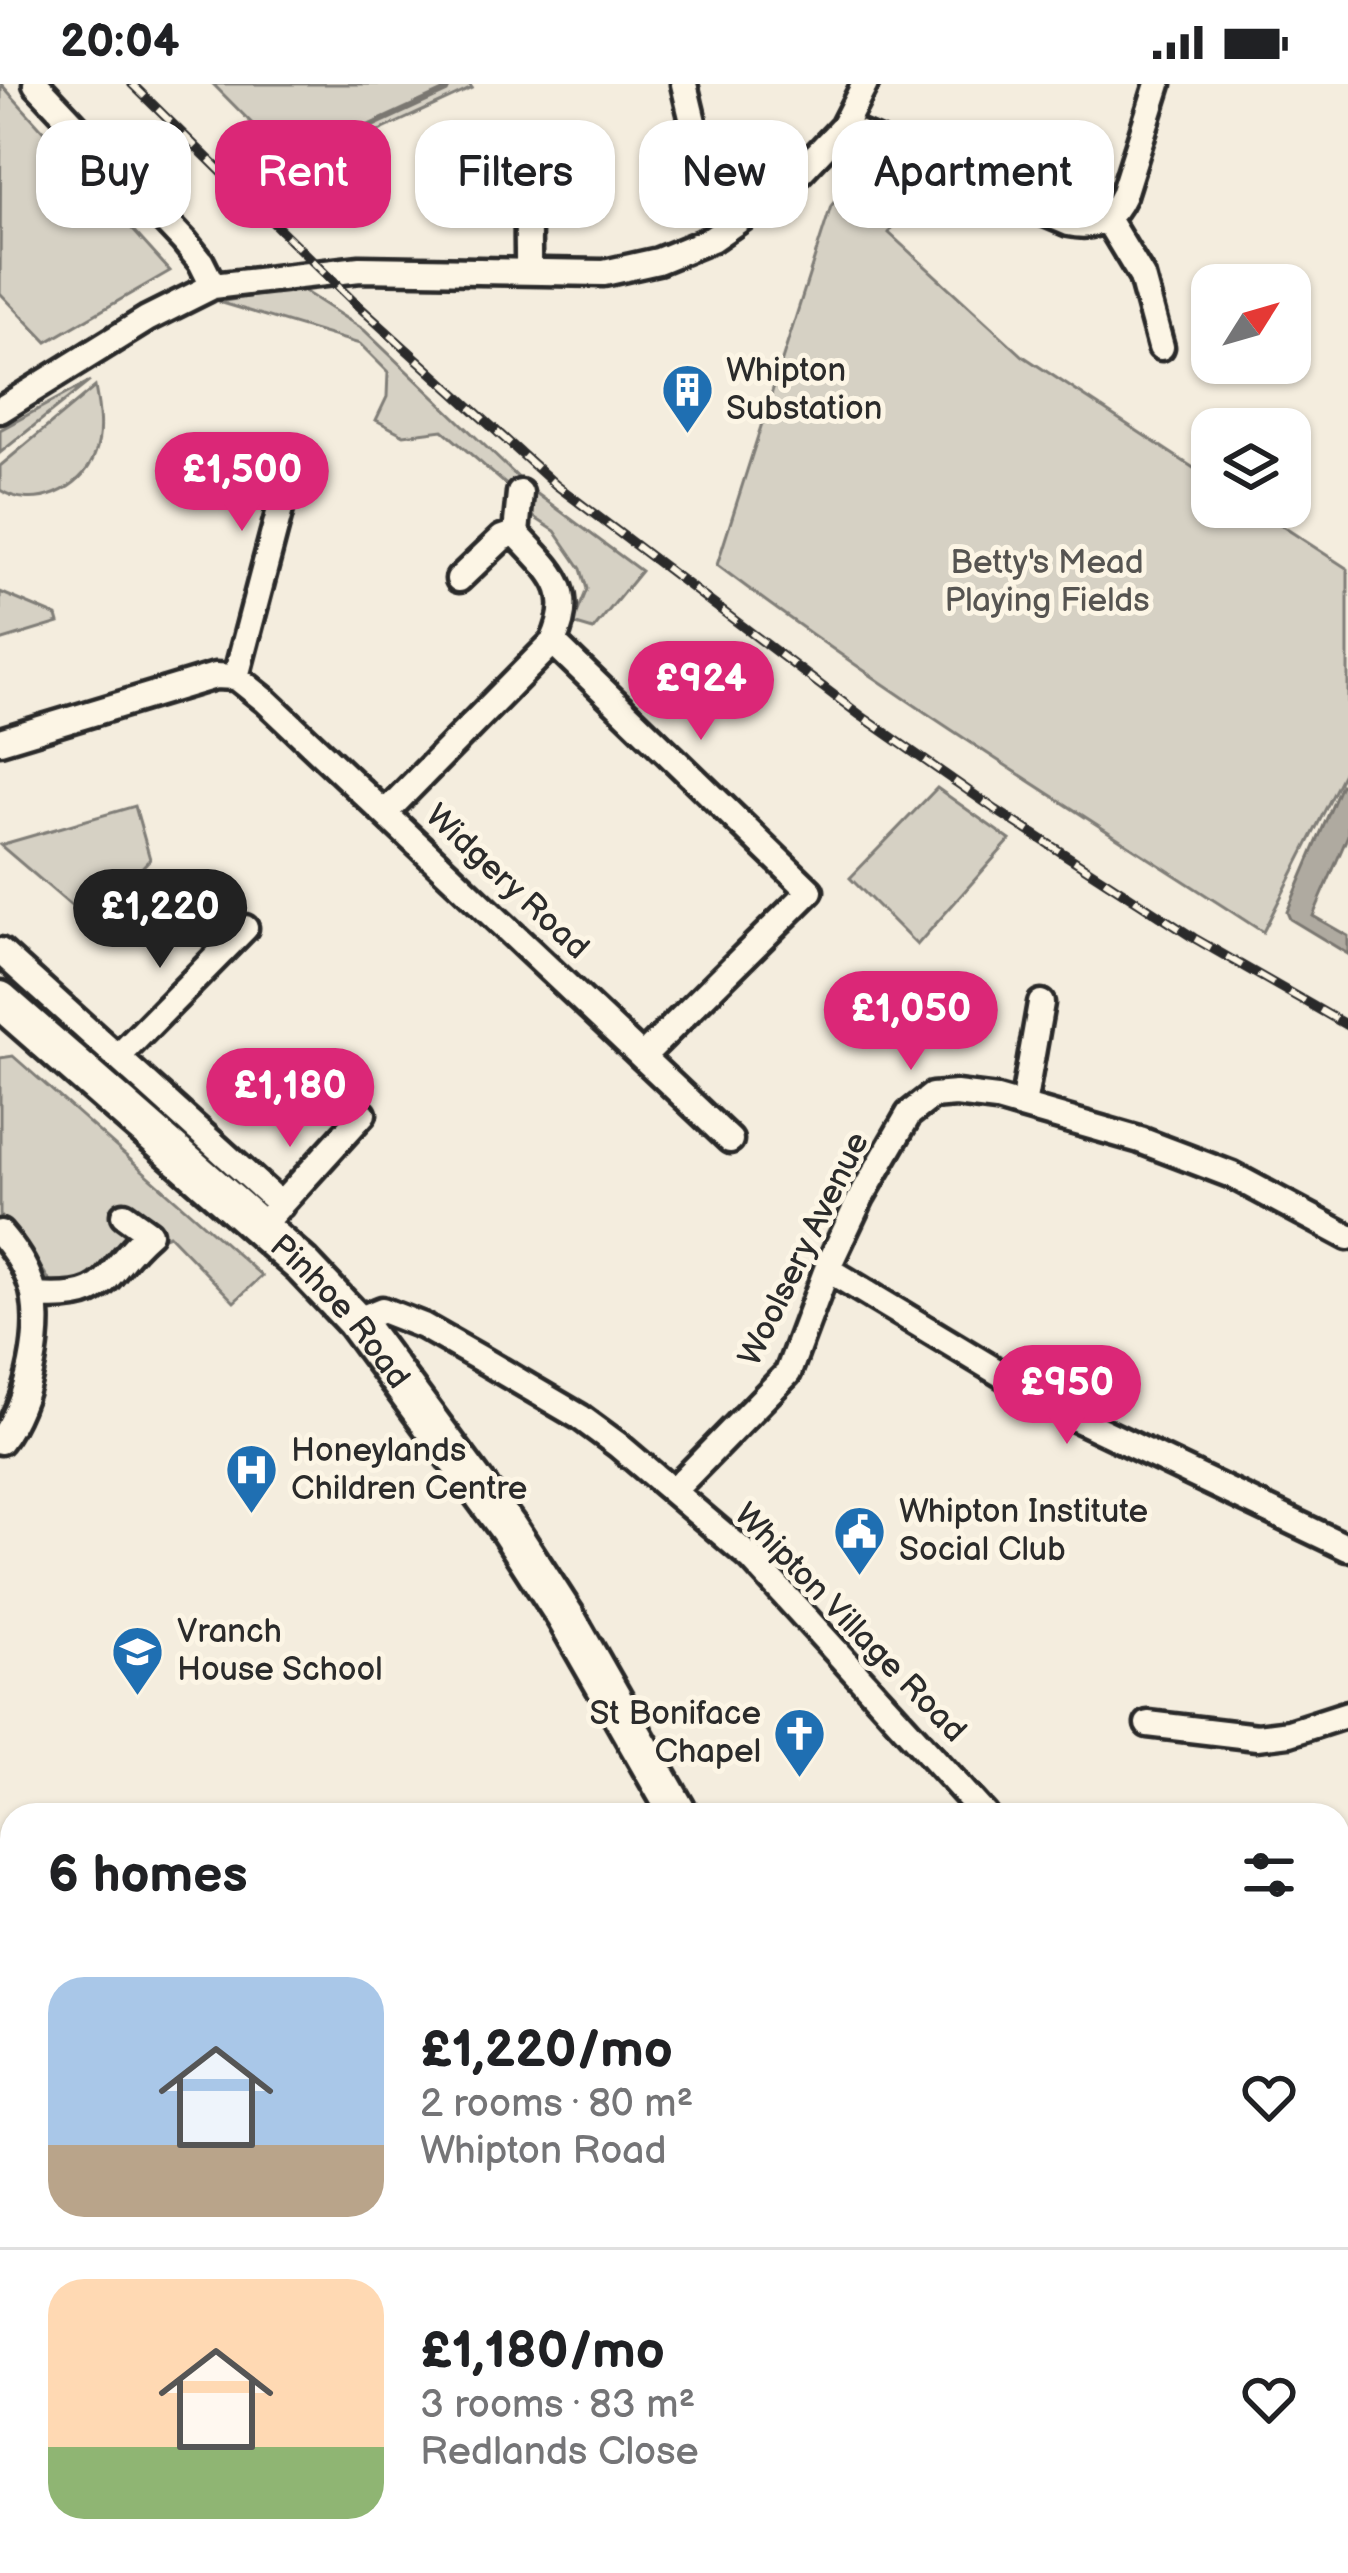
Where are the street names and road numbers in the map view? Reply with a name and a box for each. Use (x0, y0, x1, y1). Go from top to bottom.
street label: Widgery Road (417, 796, 597, 968)
street label: Woolsery Avenue (730, 1126, 878, 1372)
street label: Pinhoe Road (262, 1226, 418, 1397)
street label: Whipton Village Road (726, 1495, 974, 1751)

